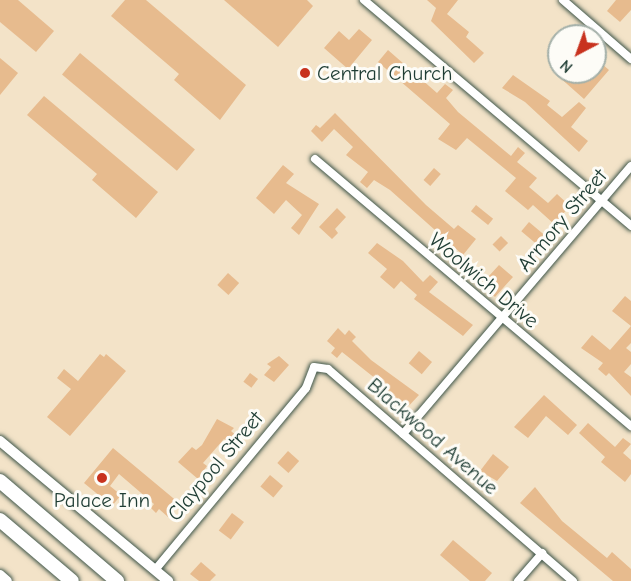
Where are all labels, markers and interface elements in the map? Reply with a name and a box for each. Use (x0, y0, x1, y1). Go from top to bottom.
north arrow (547, 24, 607, 84)
text: N (557, 56, 576, 76)
place label: Central Church (317, 60, 452, 86)
marker: Central Church (298, 66, 312, 80)
street label: Armory Street (512, 164, 612, 276)
street label: Woolwich Drive (424, 227, 544, 333)
street label: Blackwood Avenue (362, 372, 504, 500)
street label: Claypool Street (162, 406, 268, 526)
marker: Palace Inn (95, 471, 109, 485)
place label: Palace Inn (54, 487, 150, 513)

